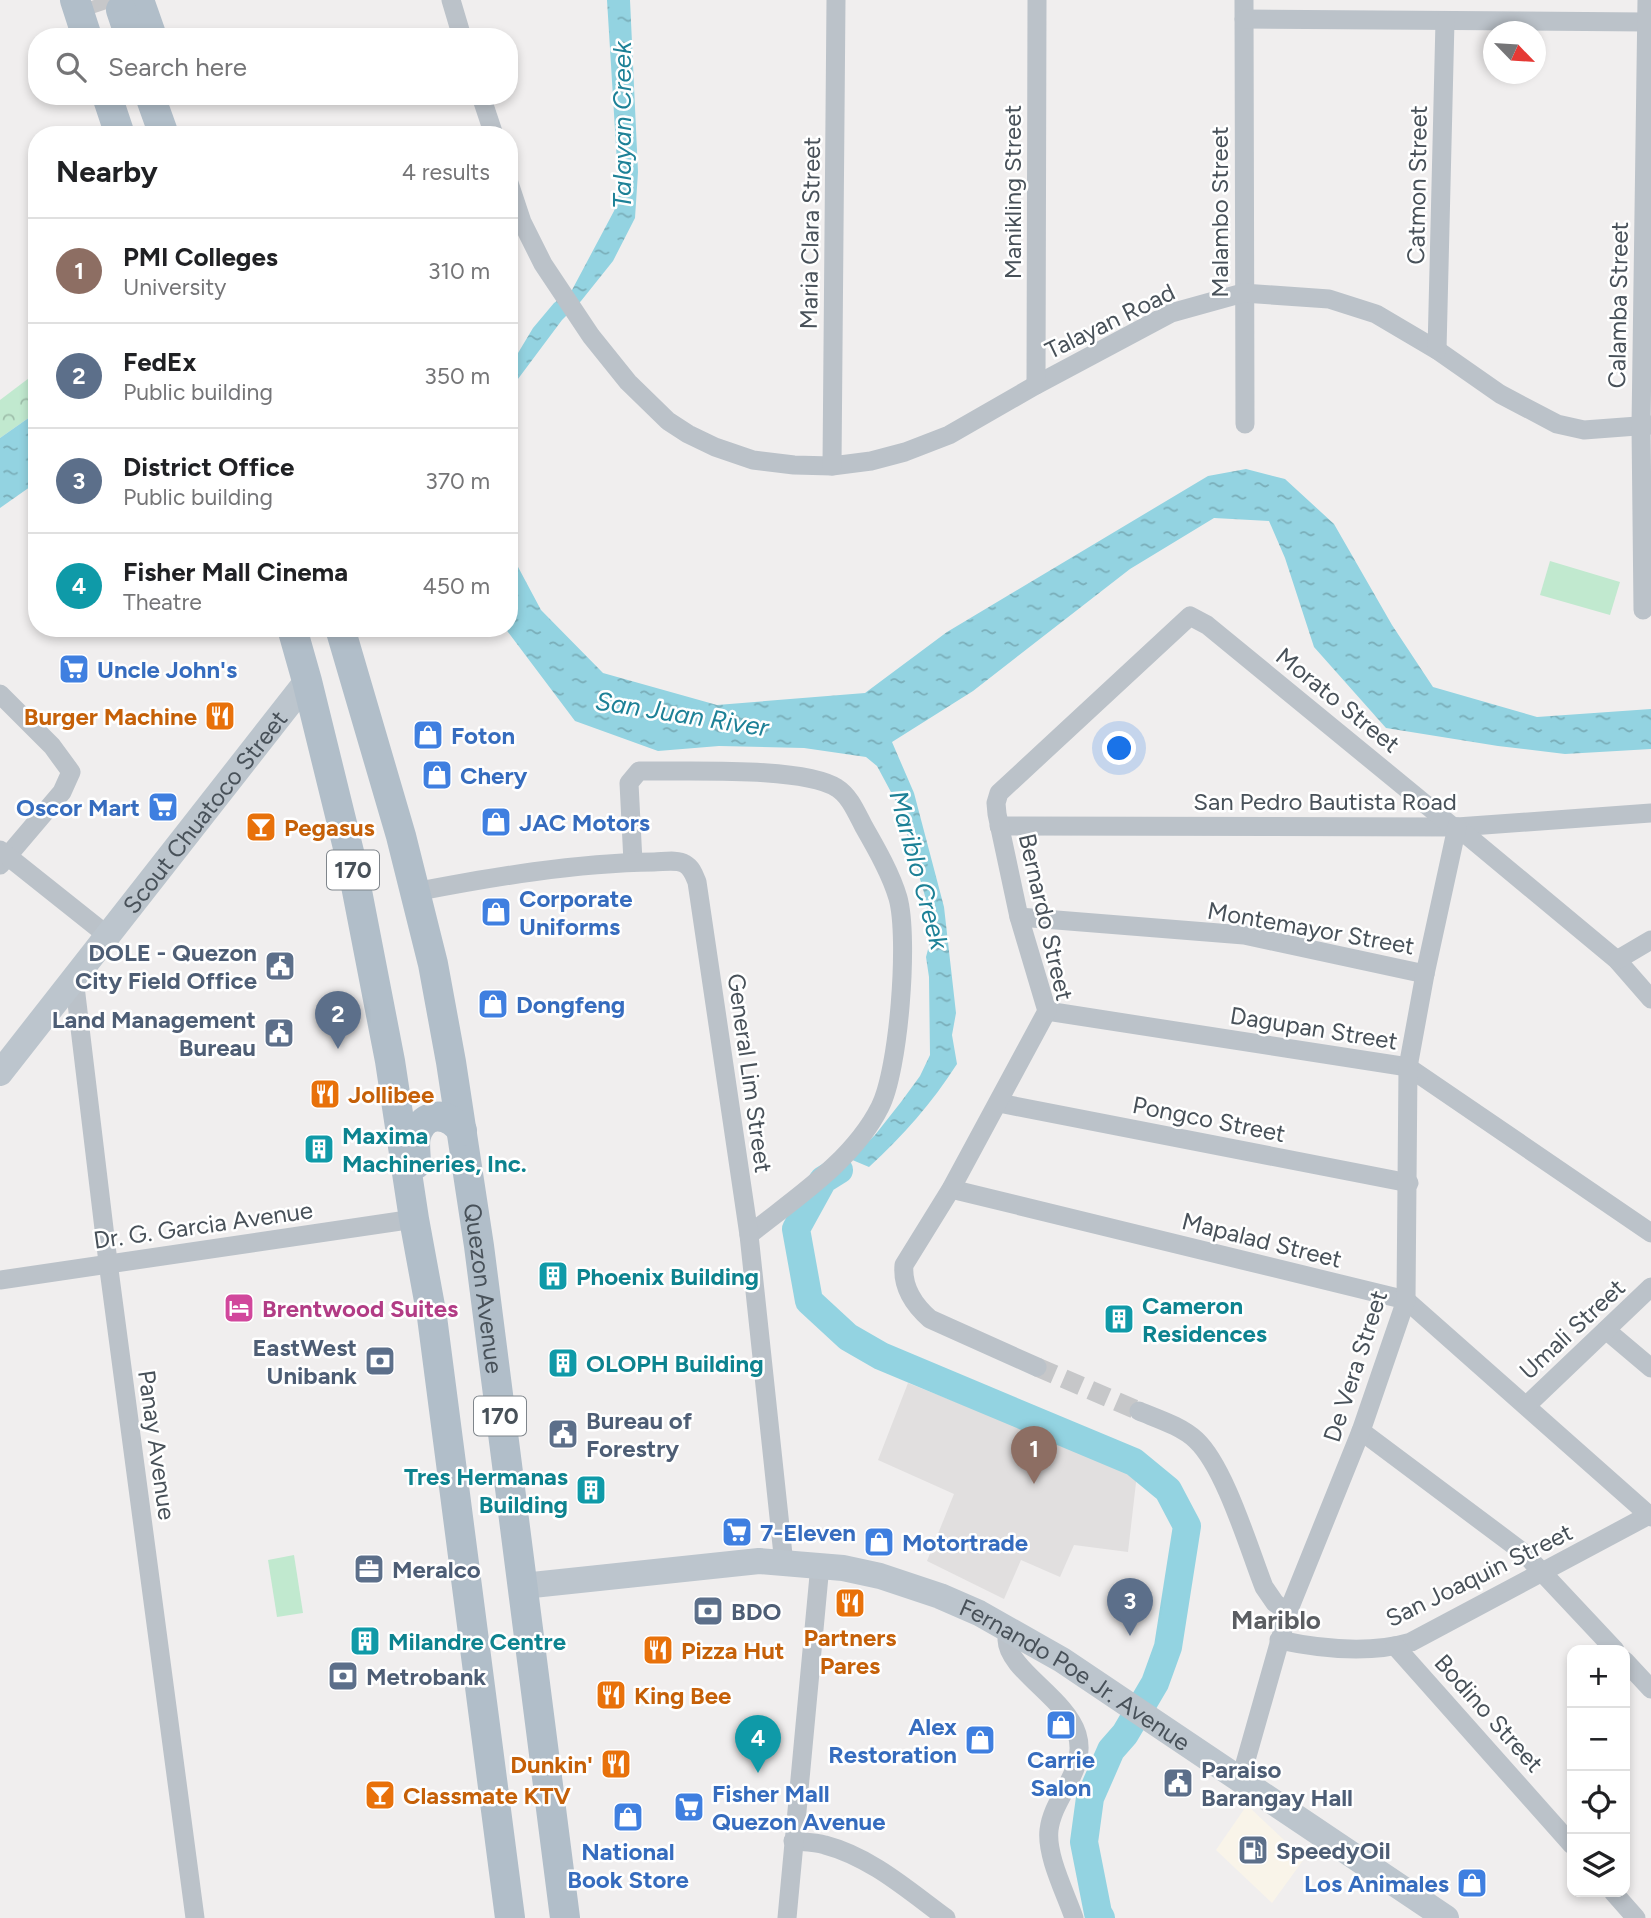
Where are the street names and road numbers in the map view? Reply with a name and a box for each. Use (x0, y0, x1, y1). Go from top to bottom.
street label: Manikling Street (998, 105, 1027, 279)
street label: Catmon Street (1401, 105, 1433, 265)
street label: Malambo Street (1205, 126, 1234, 298)
street label: Maria Clara Street (794, 136, 826, 330)
street label: Calamba Street (1602, 221, 1634, 389)
street label: Talayan Road (1041, 277, 1179, 365)
street label: Morato Street (1270, 641, 1406, 759)
street label: Scout Chuatoco Street (116, 704, 293, 919)
street label: San Pedro Bautista Road (1193, 787, 1457, 816)
street label: Bernardo Street (1013, 831, 1079, 1003)
road number: 170 (327, 850, 379, 890)
street label: Montemayor Street (1205, 896, 1417, 960)
street label: General Lim Street (722, 971, 778, 1175)
street label: Dagupan Street (1228, 1000, 1400, 1056)
street label: Pongco Street (1130, 1090, 1288, 1148)
street label: Dr. G. Garcia Avenue (91, 1195, 315, 1255)
street label: Quezon Avenue (458, 1201, 510, 1375)
street label: Mapalad Street (1179, 1206, 1345, 1274)
street label: Umali Street (1513, 1273, 1631, 1385)
street label: De Vera Street (1317, 1286, 1393, 1446)
street label: Panay Avenue (132, 1368, 182, 1522)
road number: 170 (474, 1396, 526, 1436)
street label: San Joaquin Street (1381, 1517, 1577, 1633)
street label: Fernando Poe Jr. Avenue (955, 1592, 1196, 1757)
street label: Bodino Street (1428, 1648, 1550, 1778)

